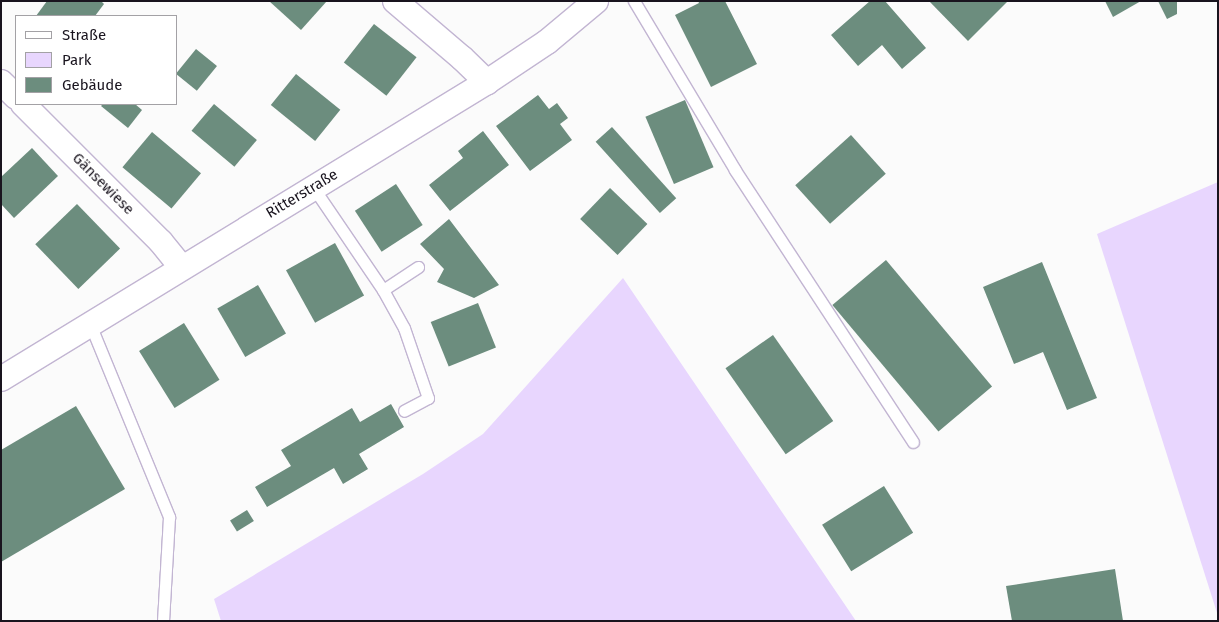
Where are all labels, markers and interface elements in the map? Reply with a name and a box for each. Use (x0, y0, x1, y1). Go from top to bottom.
legend (15, 15, 178, 105)
text: Straße (62, 26, 106, 44)
text: Park (62, 51, 92, 69)
text: Gebäude (62, 76, 122, 94)
street label: Gänsewiese (68, 149, 138, 219)
street label: Ritterstraße (263, 166, 341, 222)

